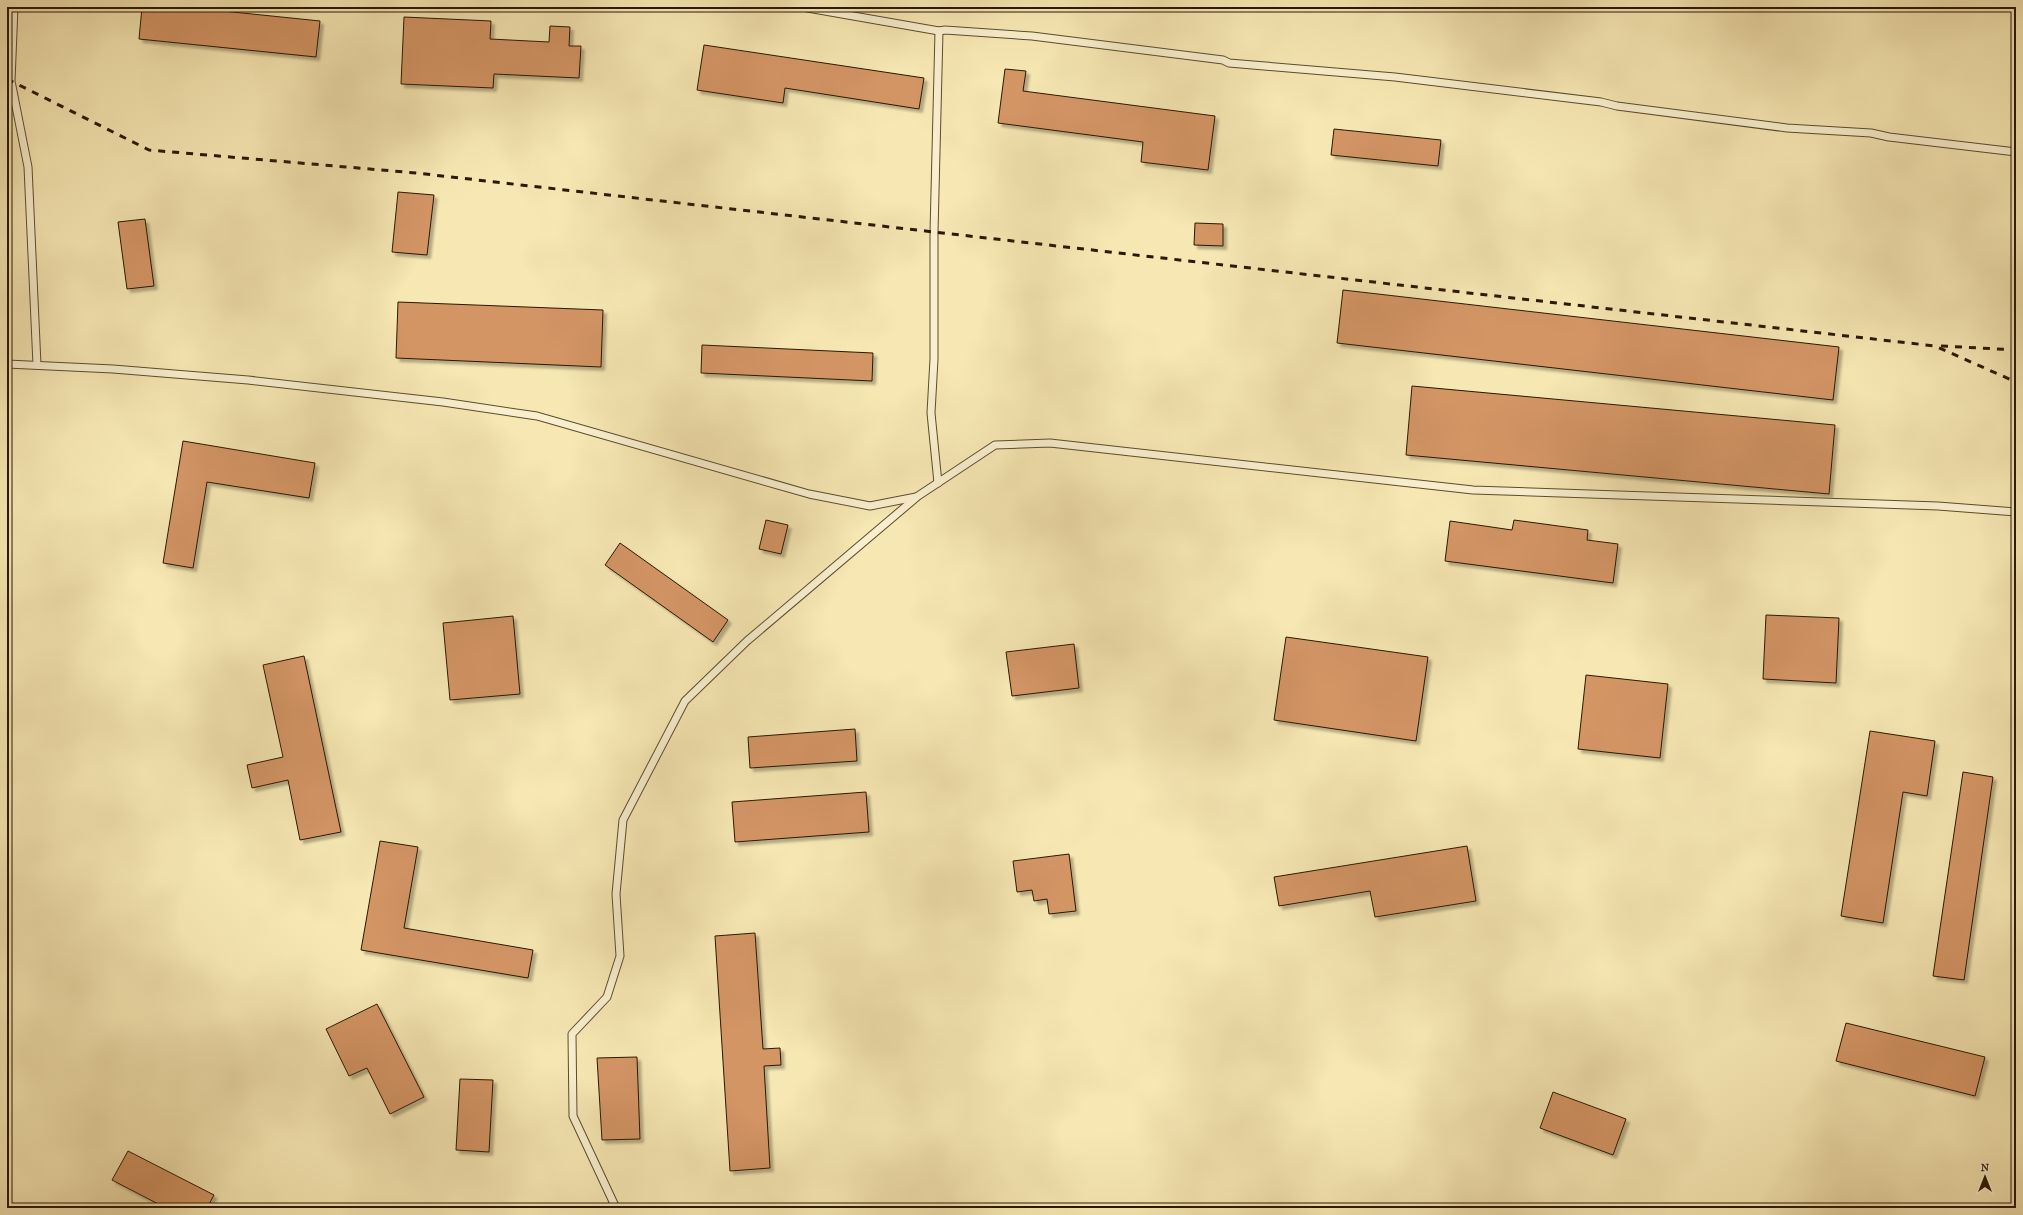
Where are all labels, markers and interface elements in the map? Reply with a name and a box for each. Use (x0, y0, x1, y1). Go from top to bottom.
north arrow (1965, 1157, 2005, 1197)
text: N (1981, 1161, 1990, 1174)

